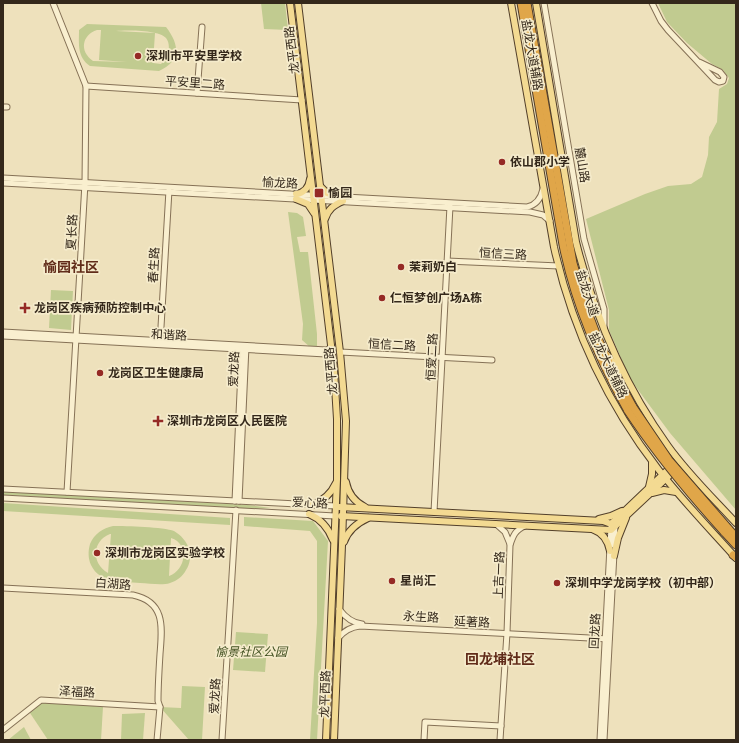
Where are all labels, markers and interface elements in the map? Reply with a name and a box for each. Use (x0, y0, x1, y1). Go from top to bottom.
street label: 盐龙大道辅路 (519, 18, 545, 92)
street label: 龙平西路 (282, 25, 302, 75)
place label: 深圳市平安里学校 (146, 49, 242, 63)
marker: 深圳市平安里学校 (133, 51, 143, 61)
street label: 平安里二路 (165, 74, 225, 92)
street label: 麓山路 (572, 146, 592, 184)
place label: 依山郡小学 (510, 155, 570, 169)
marker: 依山郡小学 (497, 157, 507, 167)
street label: 愉龙路 (262, 175, 298, 191)
place label: 愉园 (328, 186, 352, 200)
marker: 愉园 (313, 187, 325, 199)
street label: 夏长路 (64, 214, 80, 250)
street label: 恒信三路 (479, 246, 527, 262)
street label: 春生路 (146, 247, 162, 283)
district label: 愉园社区 (43, 259, 99, 276)
place label: 茉莉奶白 (409, 260, 457, 274)
marker: 茉莉奶白 (396, 262, 406, 272)
street label: 盐龙大道 (573, 268, 601, 318)
place label: 仁恒梦创广场A栋 (390, 291, 482, 305)
marker: 仁恒梦创广场A栋 (377, 293, 387, 303)
place label: 龙岗区疾病预防控制中心 (34, 301, 166, 315)
marker: 龙岗区疾病预防控制中心 (19, 302, 31, 314)
street label: 和谐路 (151, 327, 187, 343)
street label: 盐龙大道辅路 (586, 330, 630, 400)
street label: 恒爱二路 (424, 333, 440, 381)
street label: 恒信二路 (368, 337, 416, 353)
street label: 龙平西路 (322, 346, 340, 396)
street label: 爱龙路 (226, 351, 242, 387)
place label: 龙岗区卫生健康局 (108, 366, 204, 380)
marker: 龙岗区卫生健康局 (95, 368, 105, 378)
place label: 深圳市龙岗区人民医院 (167, 414, 287, 428)
marker: 深圳市龙岗区人民医院 (152, 415, 164, 427)
street label: 爱心路 (292, 495, 328, 511)
place label: 深圳市龙岗区实验学校 (105, 546, 225, 560)
marker: 深圳市龙岗区实验学校 (92, 548, 102, 558)
street label: 上吉一路 (491, 551, 507, 599)
place label: 星尚汇 (400, 574, 436, 588)
street label: 白湖路 (95, 576, 131, 592)
marker: 星尚汇 (387, 576, 397, 586)
place label: 深圳中学龙岗学校（初中部） (565, 576, 721, 590)
marker: 深圳中学龙岗学校（初中部） (552, 578, 562, 588)
street label: 永生路 (403, 609, 439, 625)
street label: 回龙路 (587, 613, 603, 649)
street label: 延著路 (454, 614, 490, 630)
park label: 愉景社区公园 (215, 645, 289, 659)
district label: 回龙埔社区 (465, 651, 535, 668)
street label: 龙平西路 (317, 670, 333, 718)
street label: 爱龙路 (207, 678, 223, 714)
street label: 泽福路 (59, 684, 95, 700)

